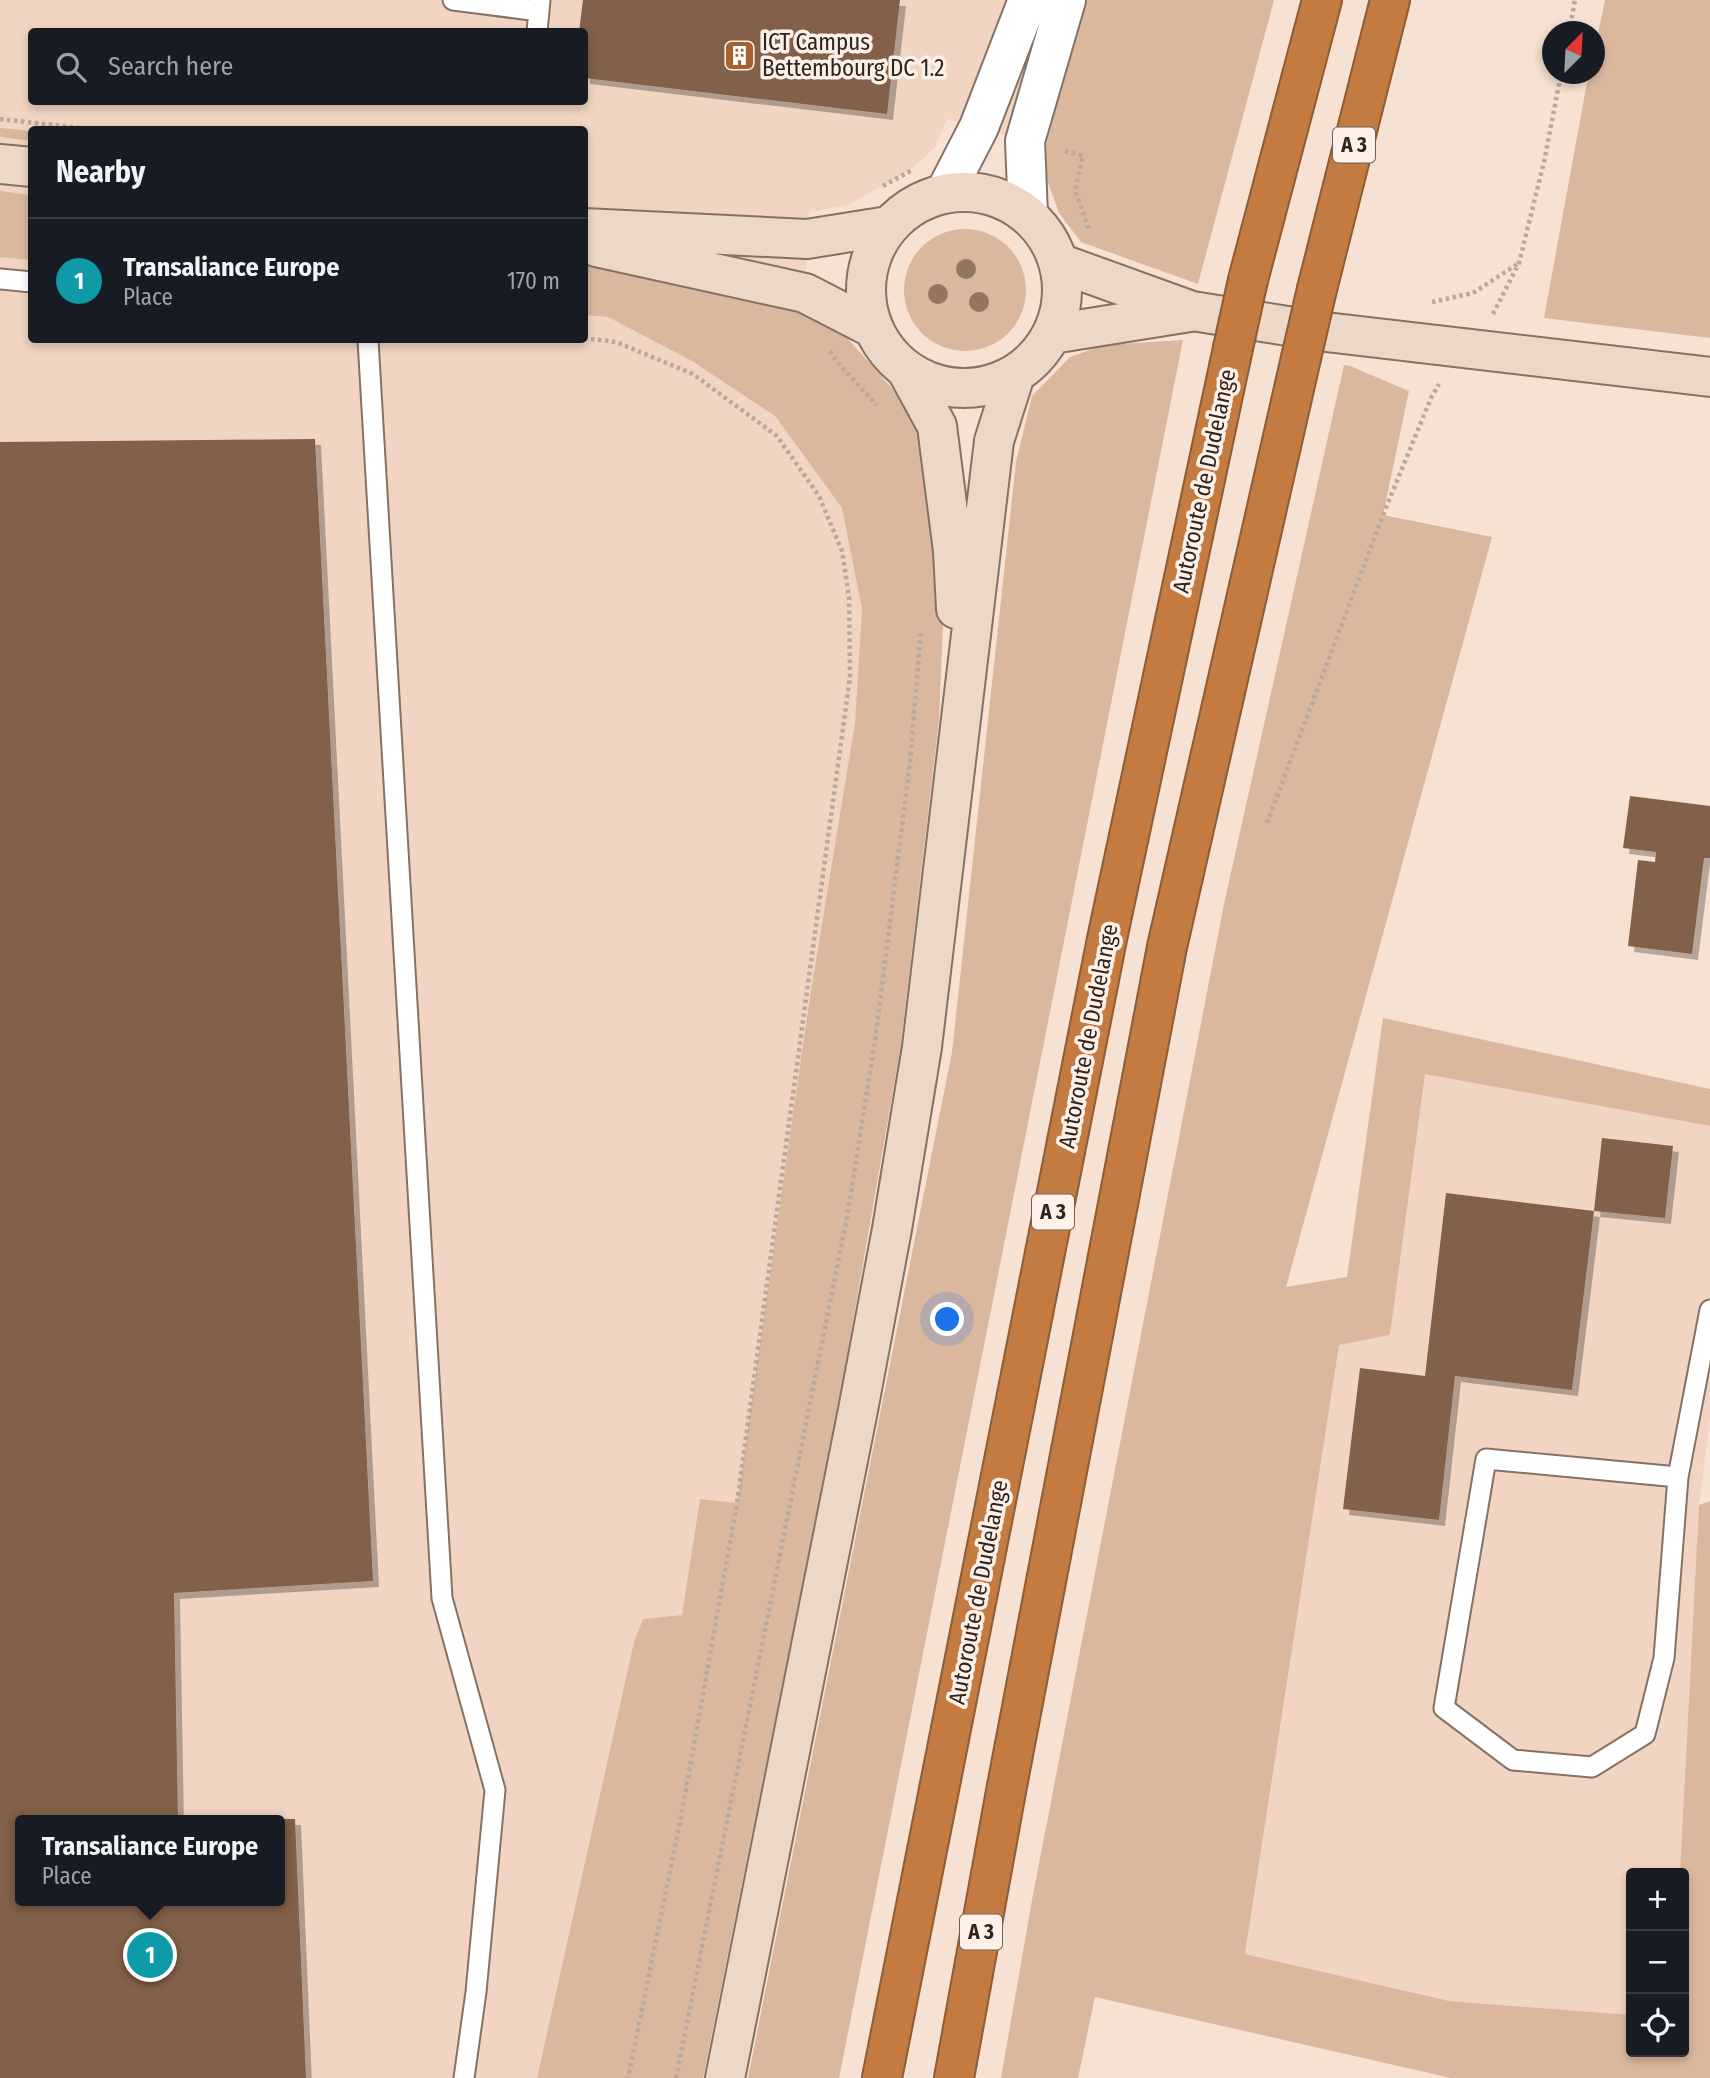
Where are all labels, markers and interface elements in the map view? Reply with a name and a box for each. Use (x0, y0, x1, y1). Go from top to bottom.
north arrow (1542, 21, 1605, 84)
search box (28, 28, 588, 105)
place label: ICT Campus Bettembourg DC 1.2 (762, 28, 944, 82)
building icon: ICT Campus Bettembourg DC 1.2 (722, 38, 756, 72)
icon: search (52, 48, 90, 86)
text: Search here (108, 51, 233, 82)
road number: A 3 (1333, 128, 1375, 162)
text: Nearby (56, 154, 145, 190)
text: Transaliance Europe (123, 252, 339, 283)
text: 1 (74, 267, 84, 295)
text: 170 m (507, 267, 560, 295)
text: Place (123, 283, 173, 311)
street label: Autoroute de Dudelange (1167, 366, 1241, 596)
street label: Autoroute de Dudelange (1052, 921, 1124, 1151)
road number: A 3 (1032, 1194, 1074, 1230)
your location (930, 1302, 964, 1336)
street label: Autoroute de Dudelange (942, 1477, 1014, 1707)
popup (15, 1815, 285, 1906)
text: Transaliance Europe (42, 1831, 258, 1862)
text: Place (42, 1862, 92, 1890)
map controls (1626, 1868, 1689, 2057)
button: + (1626, 1868, 1689, 1931)
road number: A 3 (960, 1914, 1002, 1950)
pin: 1 (127, 1929, 173, 1981)
button: − (1626, 1931, 1689, 1994)
button: locate (1626, 1994, 1689, 2057)

